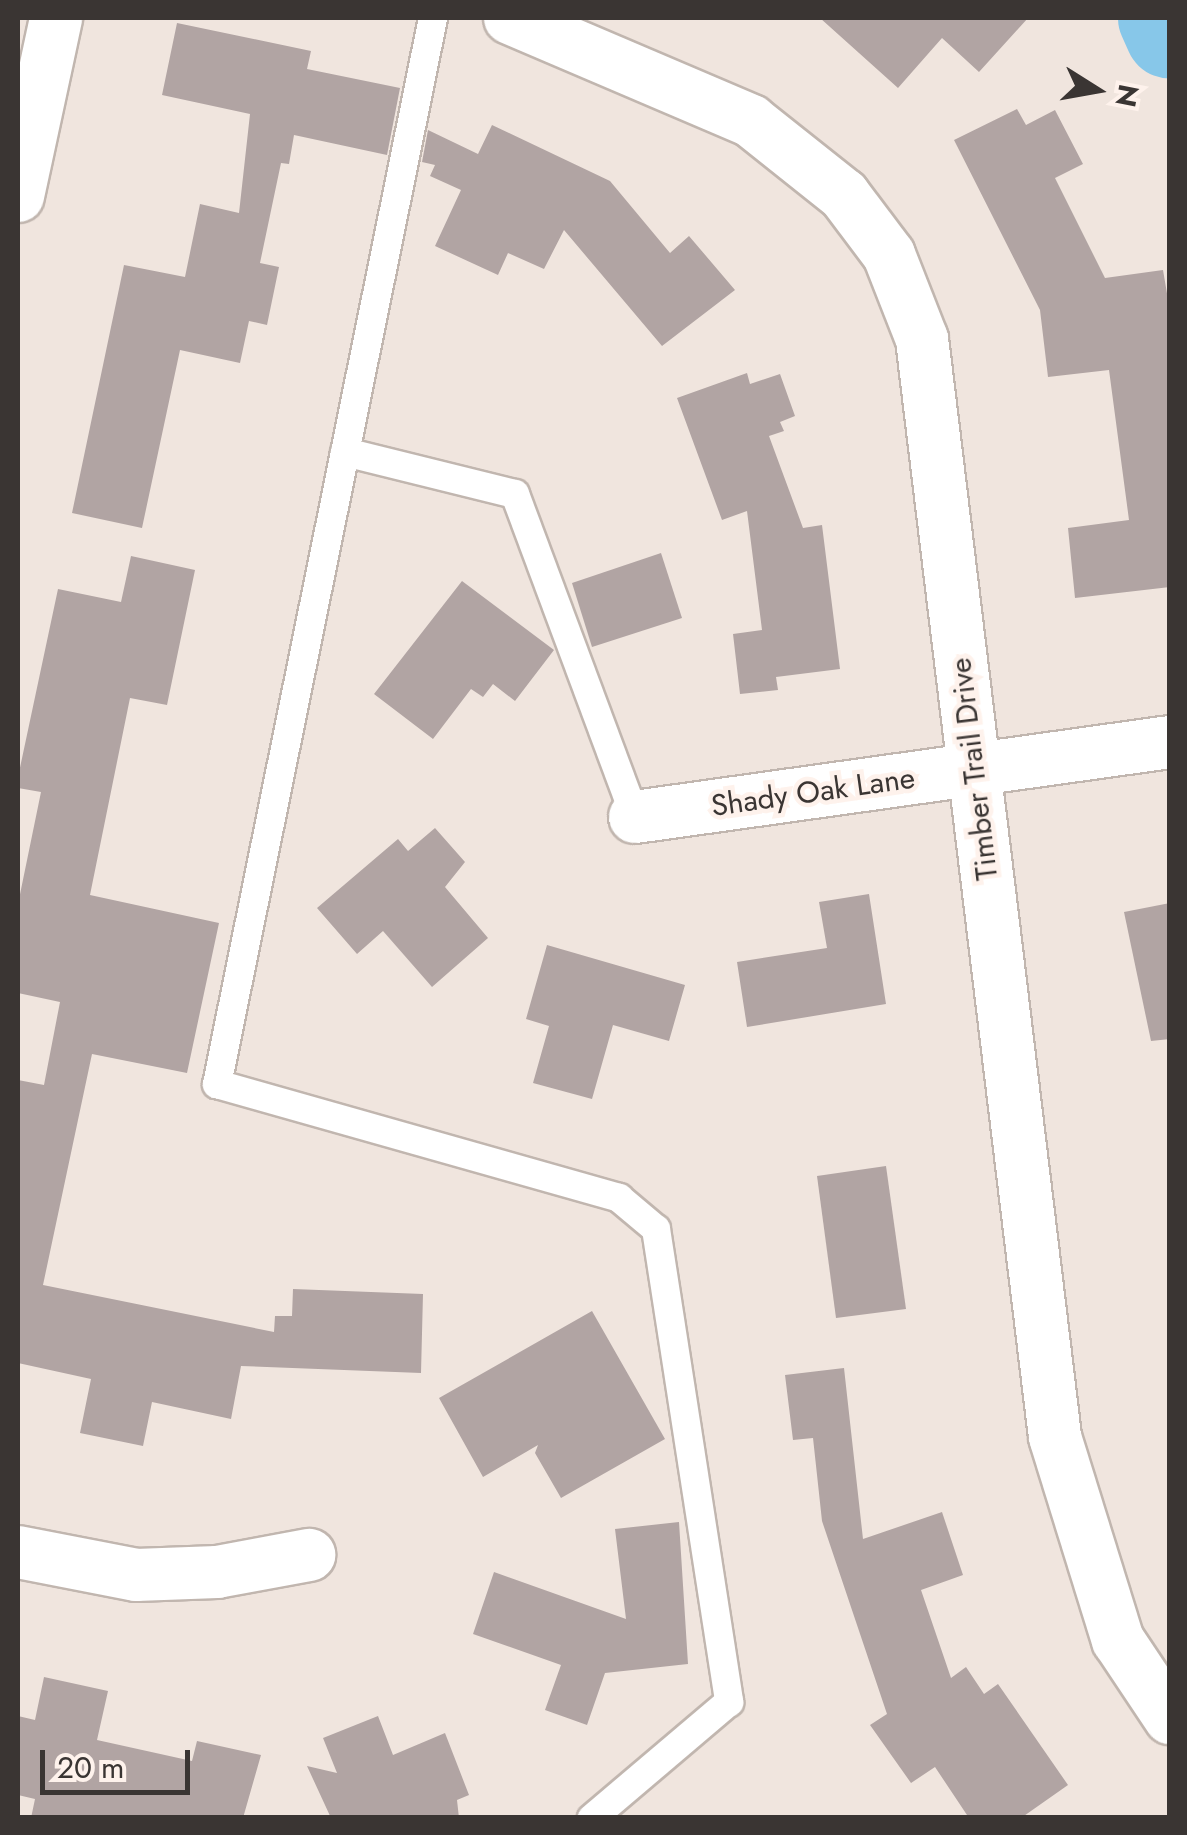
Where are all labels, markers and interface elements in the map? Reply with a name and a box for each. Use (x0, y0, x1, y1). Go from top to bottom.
north arrow (1047, 40, 1147, 140)
text: N (1105, 81, 1149, 111)
street label: Timber Trail Drive (943, 656, 1005, 882)
street label: Shady Oak Lane (709, 760, 917, 824)
scale bar (45, 1730, 195, 1792)
text: 20 m (57, 1746, 124, 1789)

